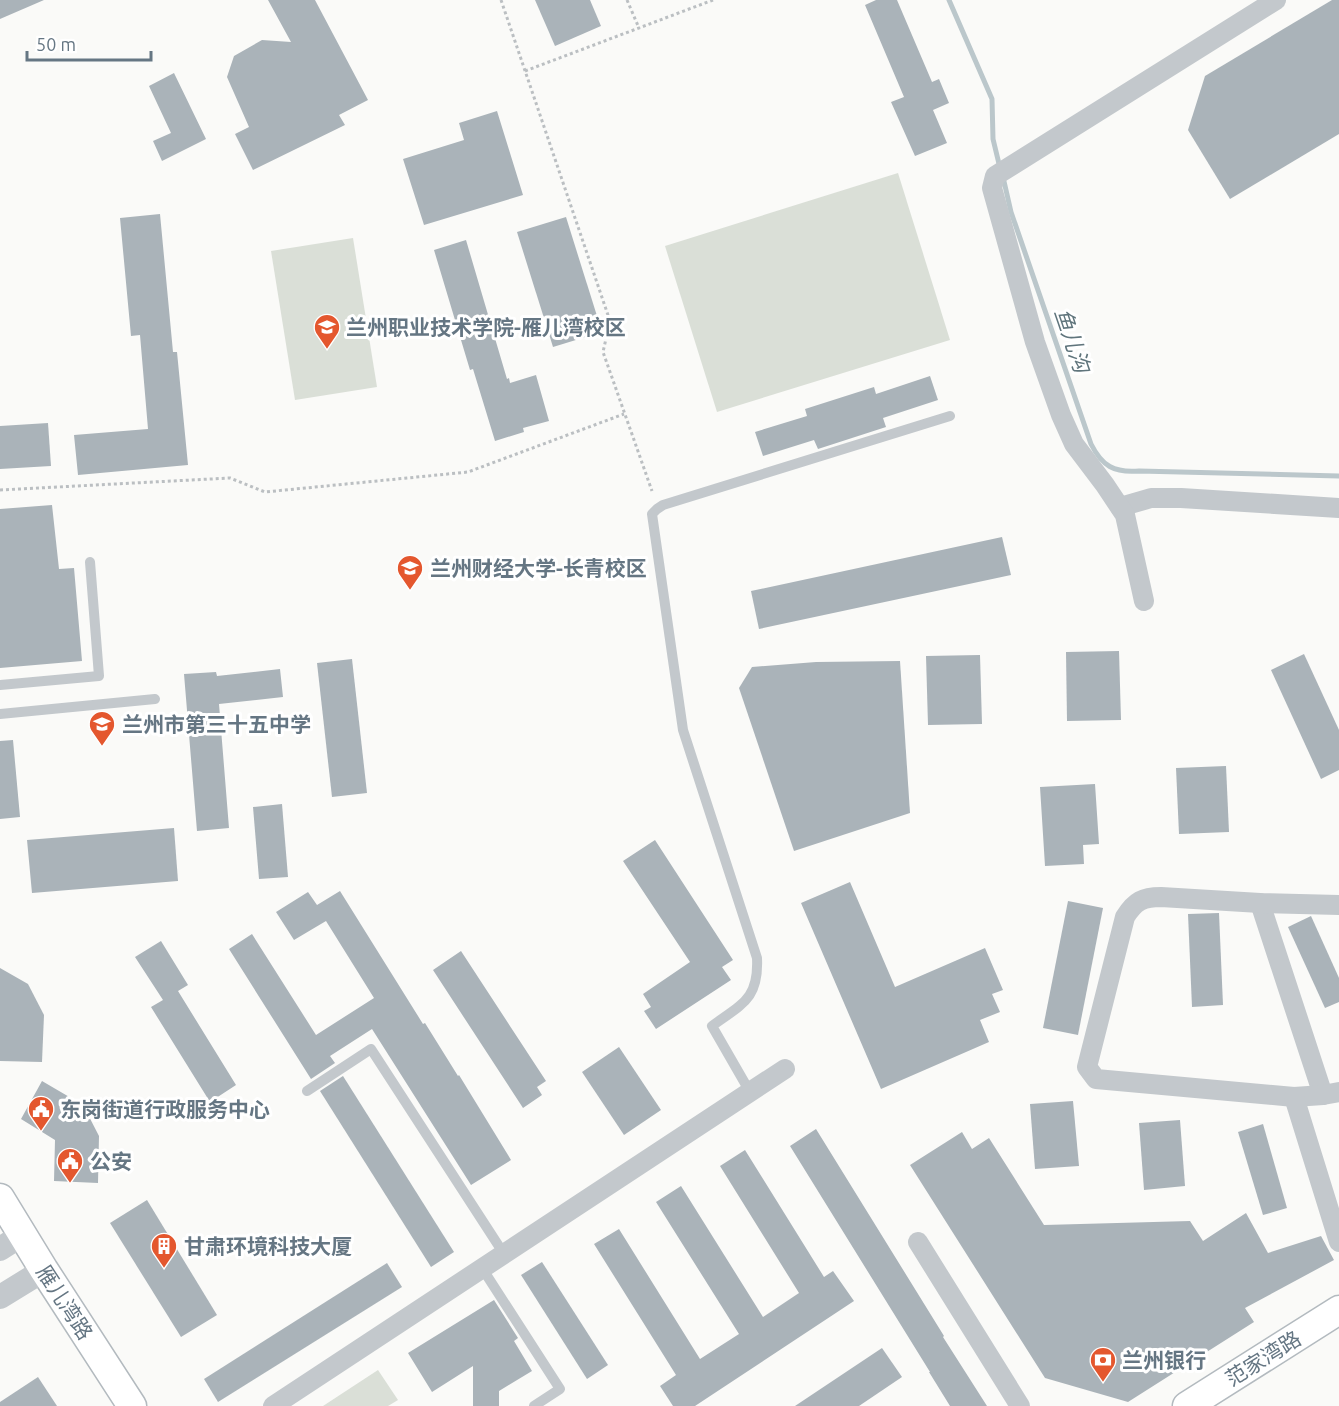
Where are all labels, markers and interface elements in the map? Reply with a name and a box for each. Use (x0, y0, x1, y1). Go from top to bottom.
scale bar (27, 24, 152, 62)
text: 50 m (36, 34, 76, 54)
water label: 鱼儿沟 (1050, 305, 1096, 377)
school or university icon: 兰州职业技术学院-雁儿湾校区 (312, 312, 342, 350)
place label: 兰州职业技术学院-雁儿湾校区 (346, 315, 626, 339)
school or university icon: 兰州财经大学-长青校区 (395, 553, 425, 591)
place label: 兰州财经大学-长青校区 (430, 556, 647, 580)
school or university icon: 兰州市第三十五中学 (87, 709, 117, 747)
place label: 兰州市第三十五中学 (122, 712, 311, 736)
public building icon: 东岗街道行政服务中心 (26, 1094, 56, 1132)
place label: 东岗街道行政服务中心 (60, 1097, 270, 1121)
public building icon: 公安 (55, 1146, 85, 1184)
place label: 公安 (90, 1149, 132, 1173)
building icon: 甘肃环境科技大厦 (149, 1231, 179, 1269)
place label: 甘肃环境科技大厦 (184, 1234, 352, 1258)
street label: 雁儿湾路 (32, 1260, 98, 1344)
street label: 范家湾路 (1221, 1326, 1305, 1390)
bank icon: 兰州银行 (1088, 1345, 1118, 1383)
place label: 兰州银行 (1122, 1348, 1206, 1372)

